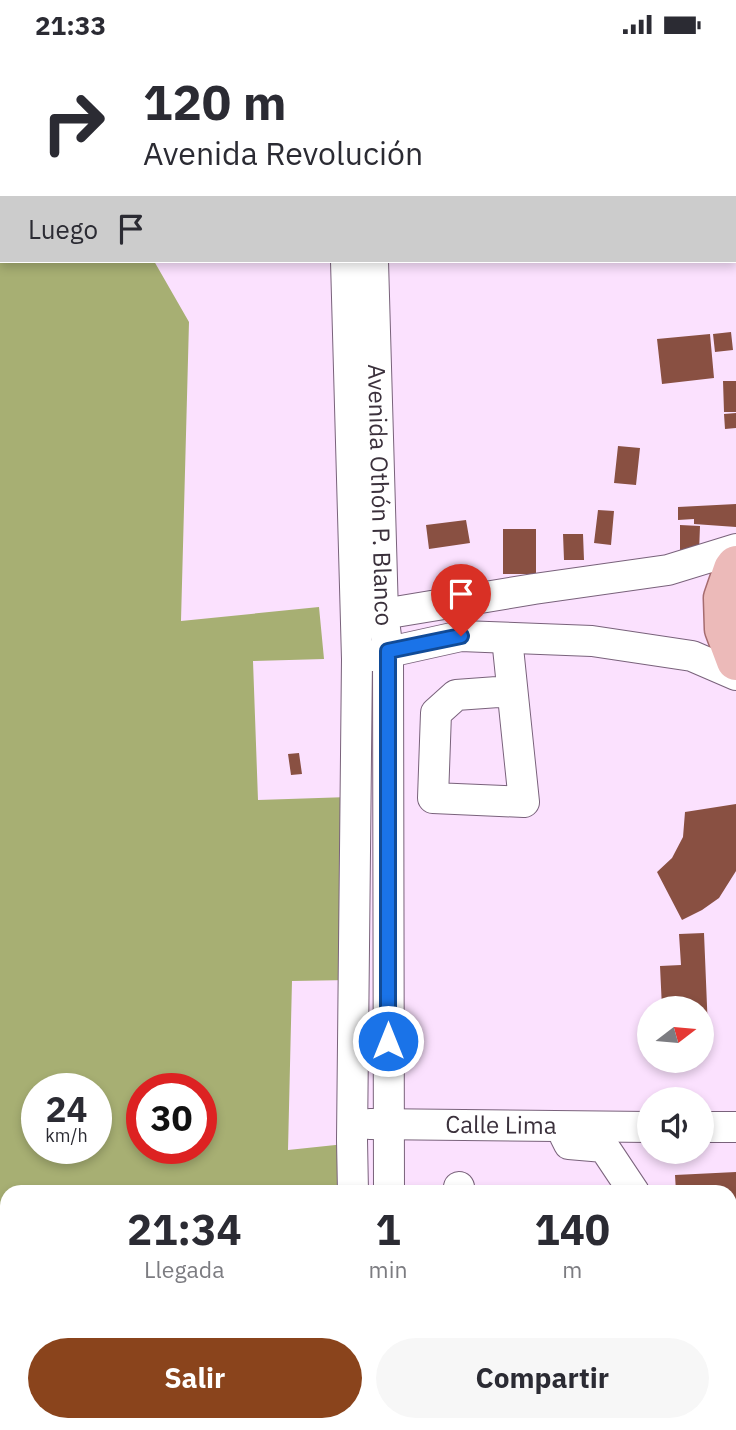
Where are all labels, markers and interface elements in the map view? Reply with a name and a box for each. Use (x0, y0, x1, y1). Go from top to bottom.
text: 21:33 (35, 8, 106, 42)
text: 120 m (143, 70, 287, 133)
icon: right (28, 77, 119, 168)
text: Avenida Revolución (143, 132, 423, 174)
icon: arrive (112, 210, 150, 248)
text: Luego (28, 212, 98, 246)
street label: Avenida Othón P. Blanco (361, 363, 401, 628)
pin (431, 564, 491, 636)
icon: arrive (442, 575, 480, 613)
north arrow (637, 996, 714, 1073)
map controls (637, 996, 714, 1164)
position arrow (351, 1004, 425, 1078)
speed limit sign: 30 (126, 1073, 217, 1164)
text: 24 (45, 1086, 88, 1132)
button: sound (637, 1087, 714, 1164)
street label: Calle Lima (445, 1108, 557, 1141)
text: km/h (45, 1124, 88, 1147)
text: 21:34 (127, 1202, 242, 1257)
text: 1 (375, 1202, 401, 1257)
text: 140 (534, 1202, 610, 1257)
text: Llegada (144, 1254, 224, 1284)
text: min (369, 1254, 407, 1284)
text: m (562, 1254, 582, 1284)
button: Salir (28, 1338, 362, 1418)
button: Compartir (376, 1338, 709, 1418)

